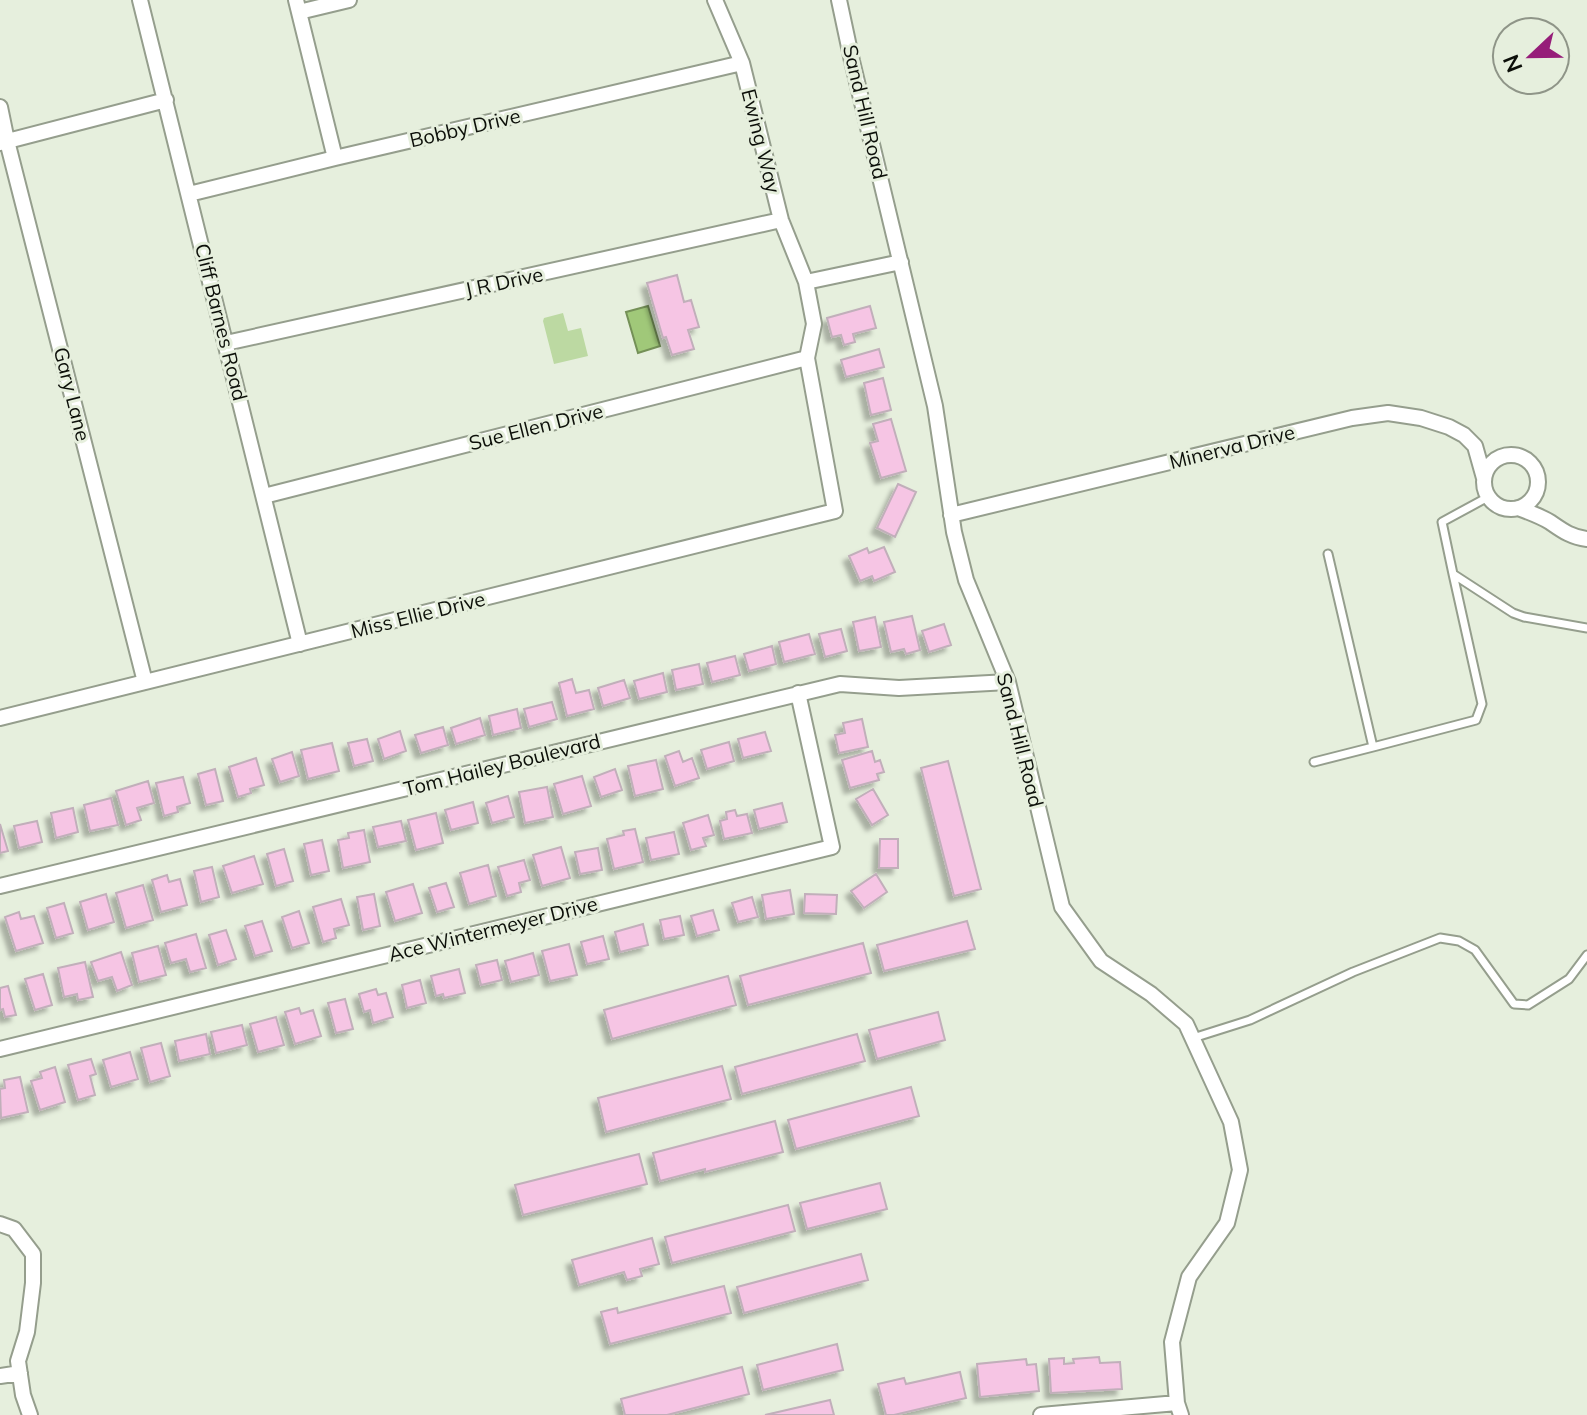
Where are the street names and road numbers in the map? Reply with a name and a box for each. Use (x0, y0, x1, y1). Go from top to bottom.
street label: Sand Hill Road (838, 42, 893, 182)
street label: Ewing Way (736, 86, 787, 196)
street label: Bobby Drive (407, 103, 523, 152)
street label: Cliff Barnes Road (190, 241, 253, 403)
street label: J R Drive (463, 261, 545, 302)
street label: Gary Lane (49, 344, 96, 443)
street label: Sue Ellen Drive (466, 398, 606, 455)
street label: Minerva Drive (1167, 419, 1297, 474)
street label: Miss Ellie Drive (348, 586, 488, 643)
street label: Sand Hill Road (992, 670, 1049, 809)
street label: Tom Hailey Boulevard (401, 728, 603, 801)
street label: Ace Wintermeyer Drive (386, 890, 600, 967)

